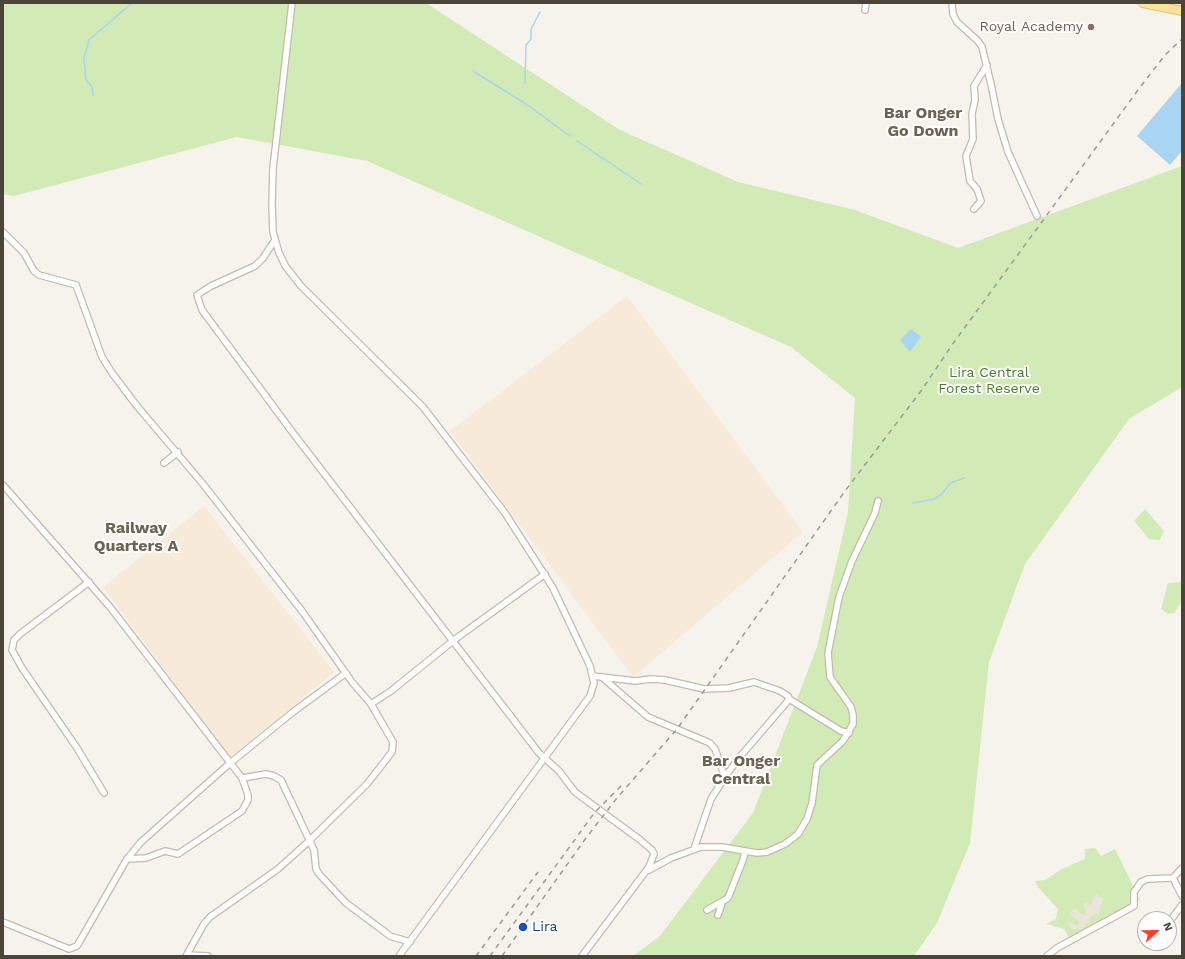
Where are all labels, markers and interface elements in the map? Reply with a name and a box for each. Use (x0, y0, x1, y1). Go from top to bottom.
place label: Royal Academy (980, 19, 1083, 35)
marker: Royal Academy (1086, 22, 1096, 32)
district label: Bar Onger Go Down (884, 103, 962, 141)
park label: Lira Central Forest Reserve (938, 365, 1040, 398)
district label: Railway Quarters A (94, 518, 178, 556)
district label: Bar Onger Central (702, 751, 780, 789)
north arrow (1137, 911, 1177, 951)
place label: Lira (532, 919, 558, 935)
text: N (1160, 920, 1175, 933)
marker: Lira (517, 921, 529, 933)

